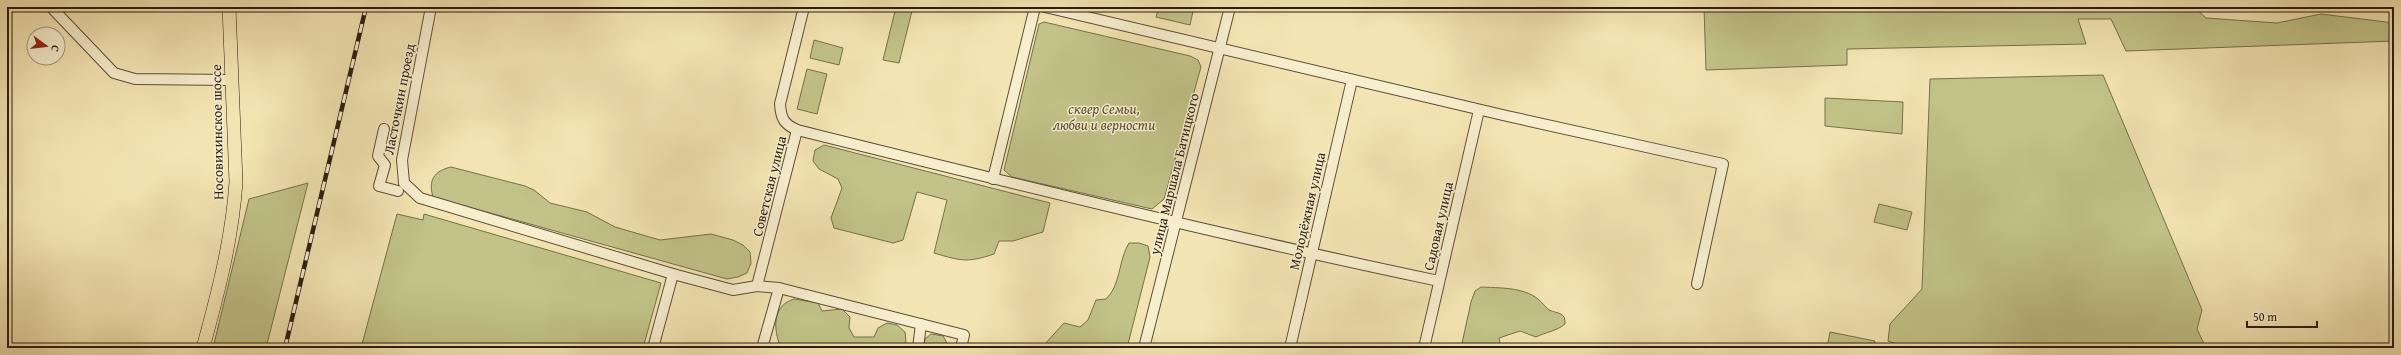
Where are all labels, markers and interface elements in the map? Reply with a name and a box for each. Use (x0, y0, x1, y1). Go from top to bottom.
north arrow (26, 26, 66, 66)
street label: Ласточкин проезд (378, 41, 420, 156)
text: С (47, 44, 64, 54)
street label: Носовихинское шоссе (206, 64, 228, 200)
street label: улица Маршала Батицкого (1144, 91, 1204, 258)
park label: сквер Семьи, любви и верности (1053, 99, 1155, 135)
street label: Советская улица (747, 133, 791, 238)
street label: Молодёжная улица (1284, 150, 1330, 272)
street label: Садовая улица (1418, 179, 1458, 272)
scale bar (2247, 303, 2317, 329)
text: 50 m (2253, 308, 2277, 325)

